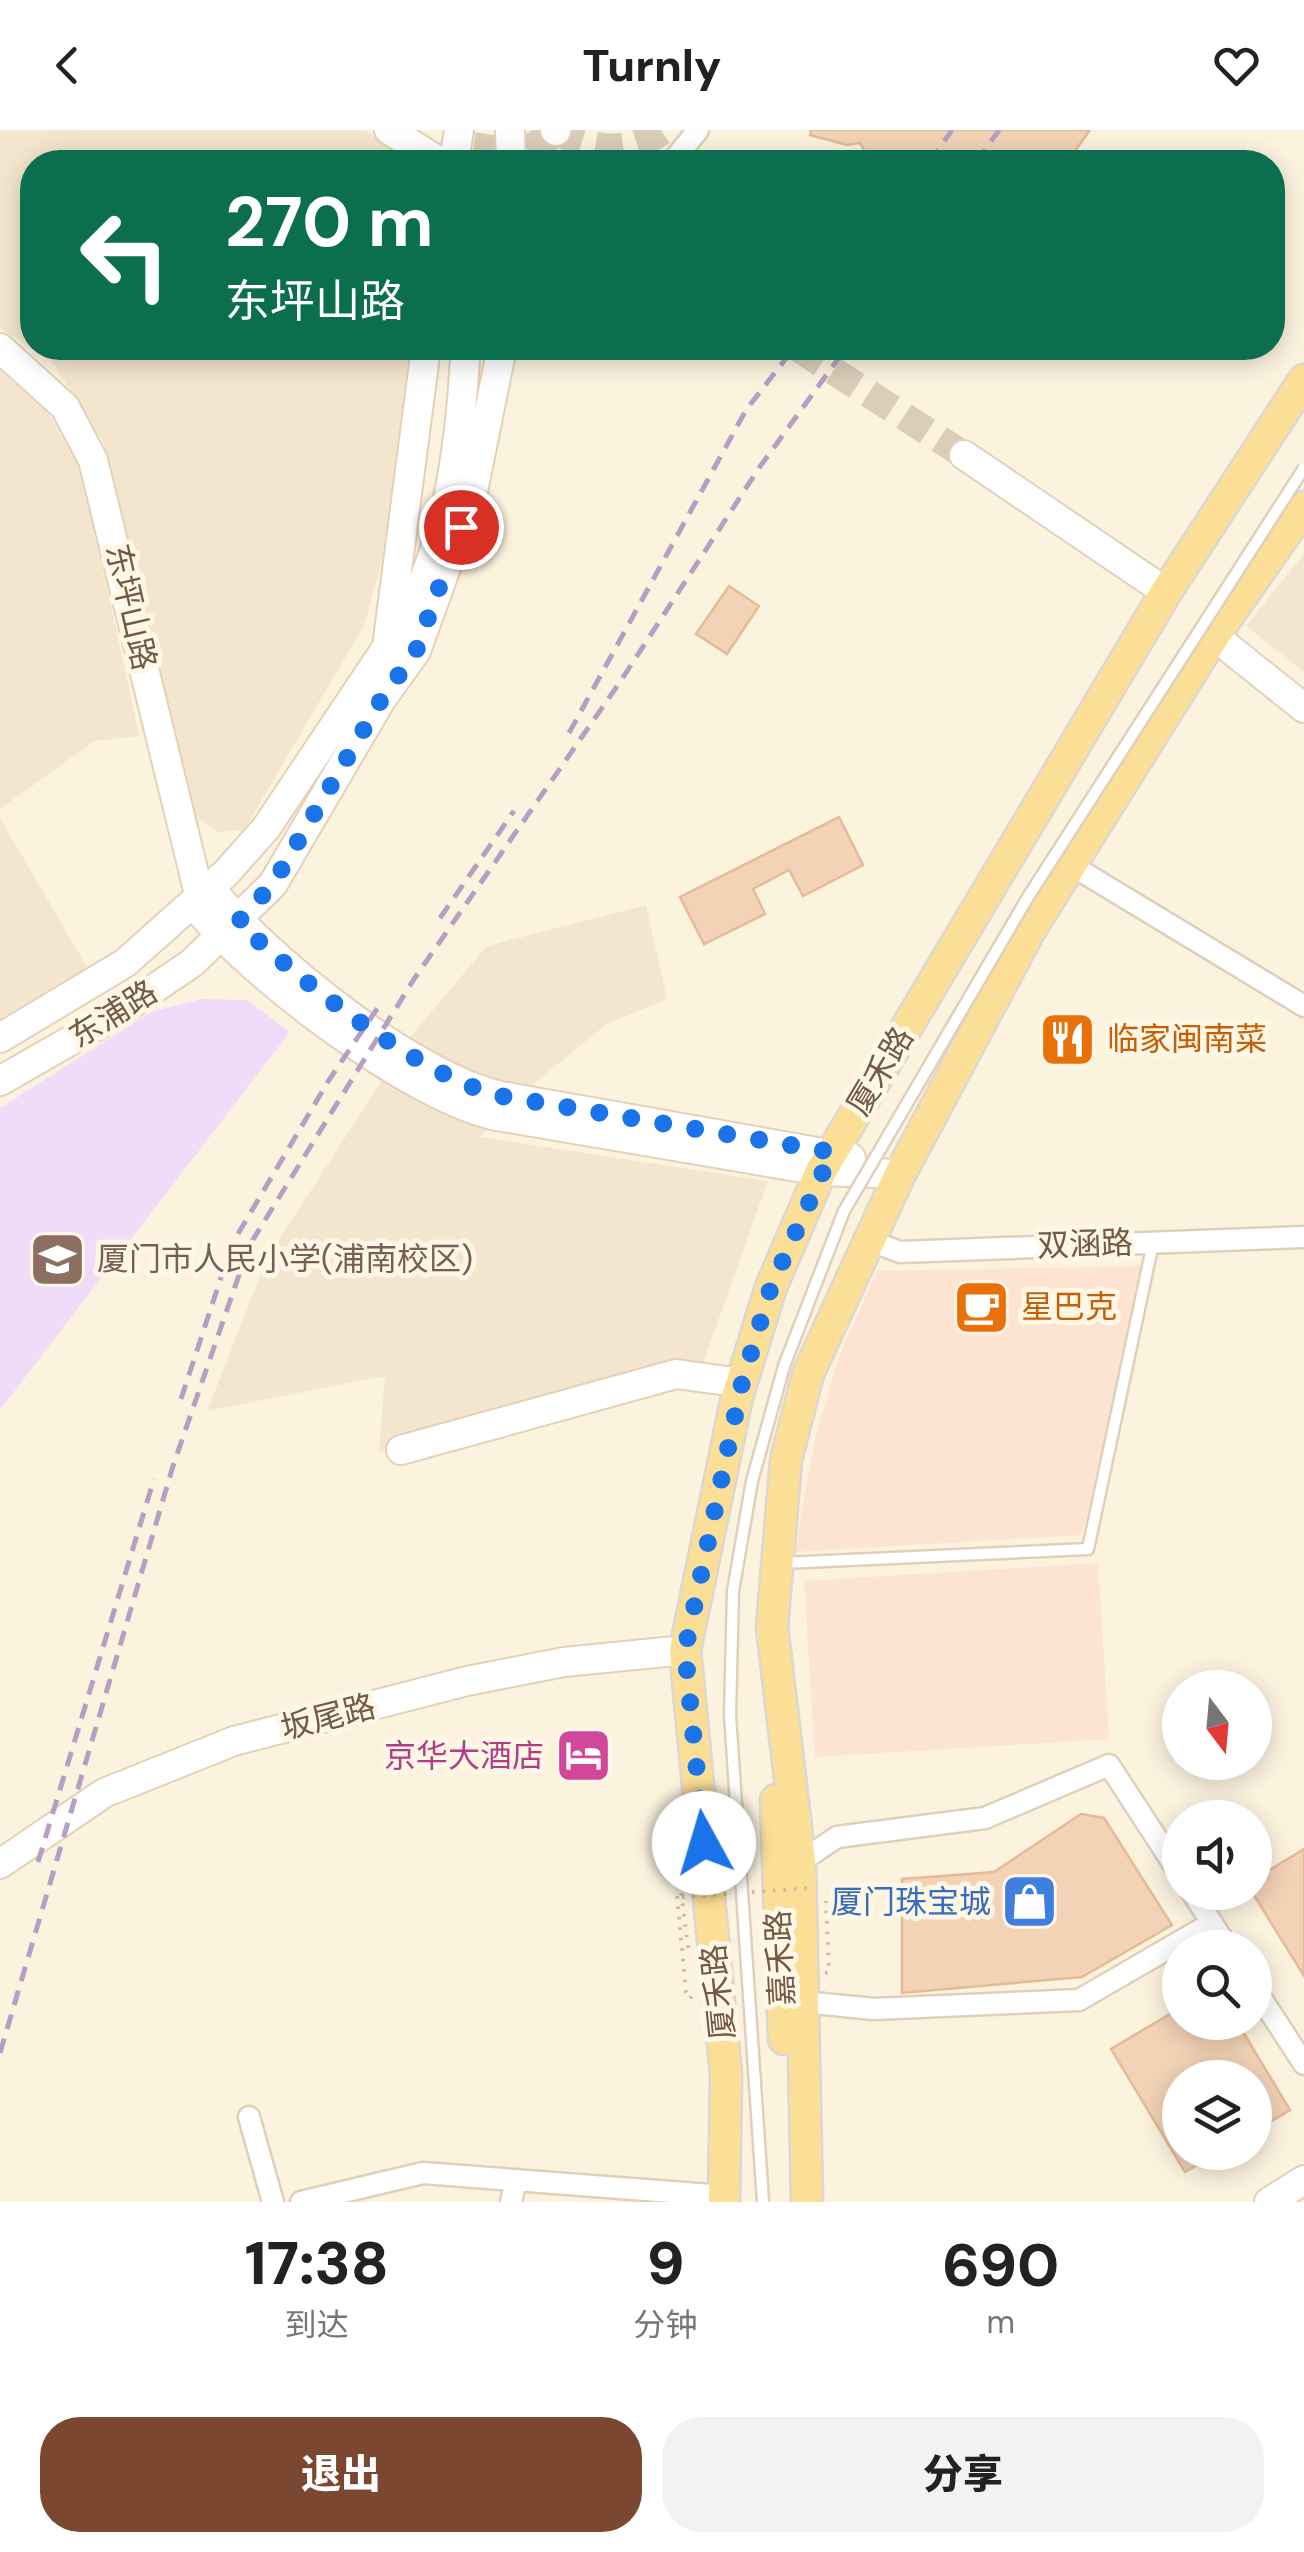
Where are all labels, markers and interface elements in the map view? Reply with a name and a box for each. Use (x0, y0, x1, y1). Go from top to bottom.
text: Turnly (583, 36, 721, 95)
icon: back (40, 38, 95, 93)
icon: heart (1209, 38, 1264, 93)
text: 270 m (225, 177, 434, 268)
icon: left (60, 190, 190, 320)
text: 东坪山路 (225, 272, 405, 331)
pin (419, 485, 504, 570)
icon: arrive (434, 500, 489, 555)
street label: 东坪山路 (96, 540, 166, 674)
street label: 东浦路 (61, 971, 165, 1057)
restaurant icon: 临家闽南菜 (1038, 1009, 1098, 1069)
place label: 临家闽南菜 (1107, 1018, 1267, 1060)
street label: 厦禾路 (837, 1019, 923, 1123)
street label: 双涵路 (1036, 1221, 1134, 1267)
school or university icon: 厦门市人民小学(浦南校区) (28, 1229, 88, 1289)
place label: 厦门市人民小学(浦南校区) (97, 1238, 473, 1280)
cafe icon: 星巴克 (952, 1277, 1012, 1337)
place label: 星巴克 (1021, 1286, 1117, 1328)
north arrow (1162, 1670, 1272, 1780)
map controls (1162, 1670, 1272, 2170)
street label: 坂尾路 (276, 1685, 380, 1749)
hotel icon: 京华大酒店 (553, 1726, 613, 1786)
place label: 京华大酒店 (384, 1735, 544, 1777)
position arrow (652, 1791, 756, 1895)
button: sound (1162, 1800, 1272, 1910)
shop icon: 厦门珠宝城 (1000, 1872, 1060, 1932)
place label: 厦门珠宝城 (831, 1881, 991, 1923)
street label: 嘉禾路 (757, 1909, 803, 2007)
button: search (1162, 1930, 1272, 2040)
street label: 厦禾路 (692, 1942, 744, 2042)
button: layers (1162, 2060, 1272, 2170)
text: 17:38 (245, 2224, 389, 2303)
text: 9 (646, 2224, 685, 2303)
text: 690 (942, 2226, 1059, 2305)
text: m (986, 2301, 1015, 2343)
text: 到达 (285, 2304, 349, 2346)
text: 分钟 (633, 2304, 697, 2346)
button: 退出 (40, 2417, 642, 2532)
button: 分享 (662, 2417, 1264, 2532)

